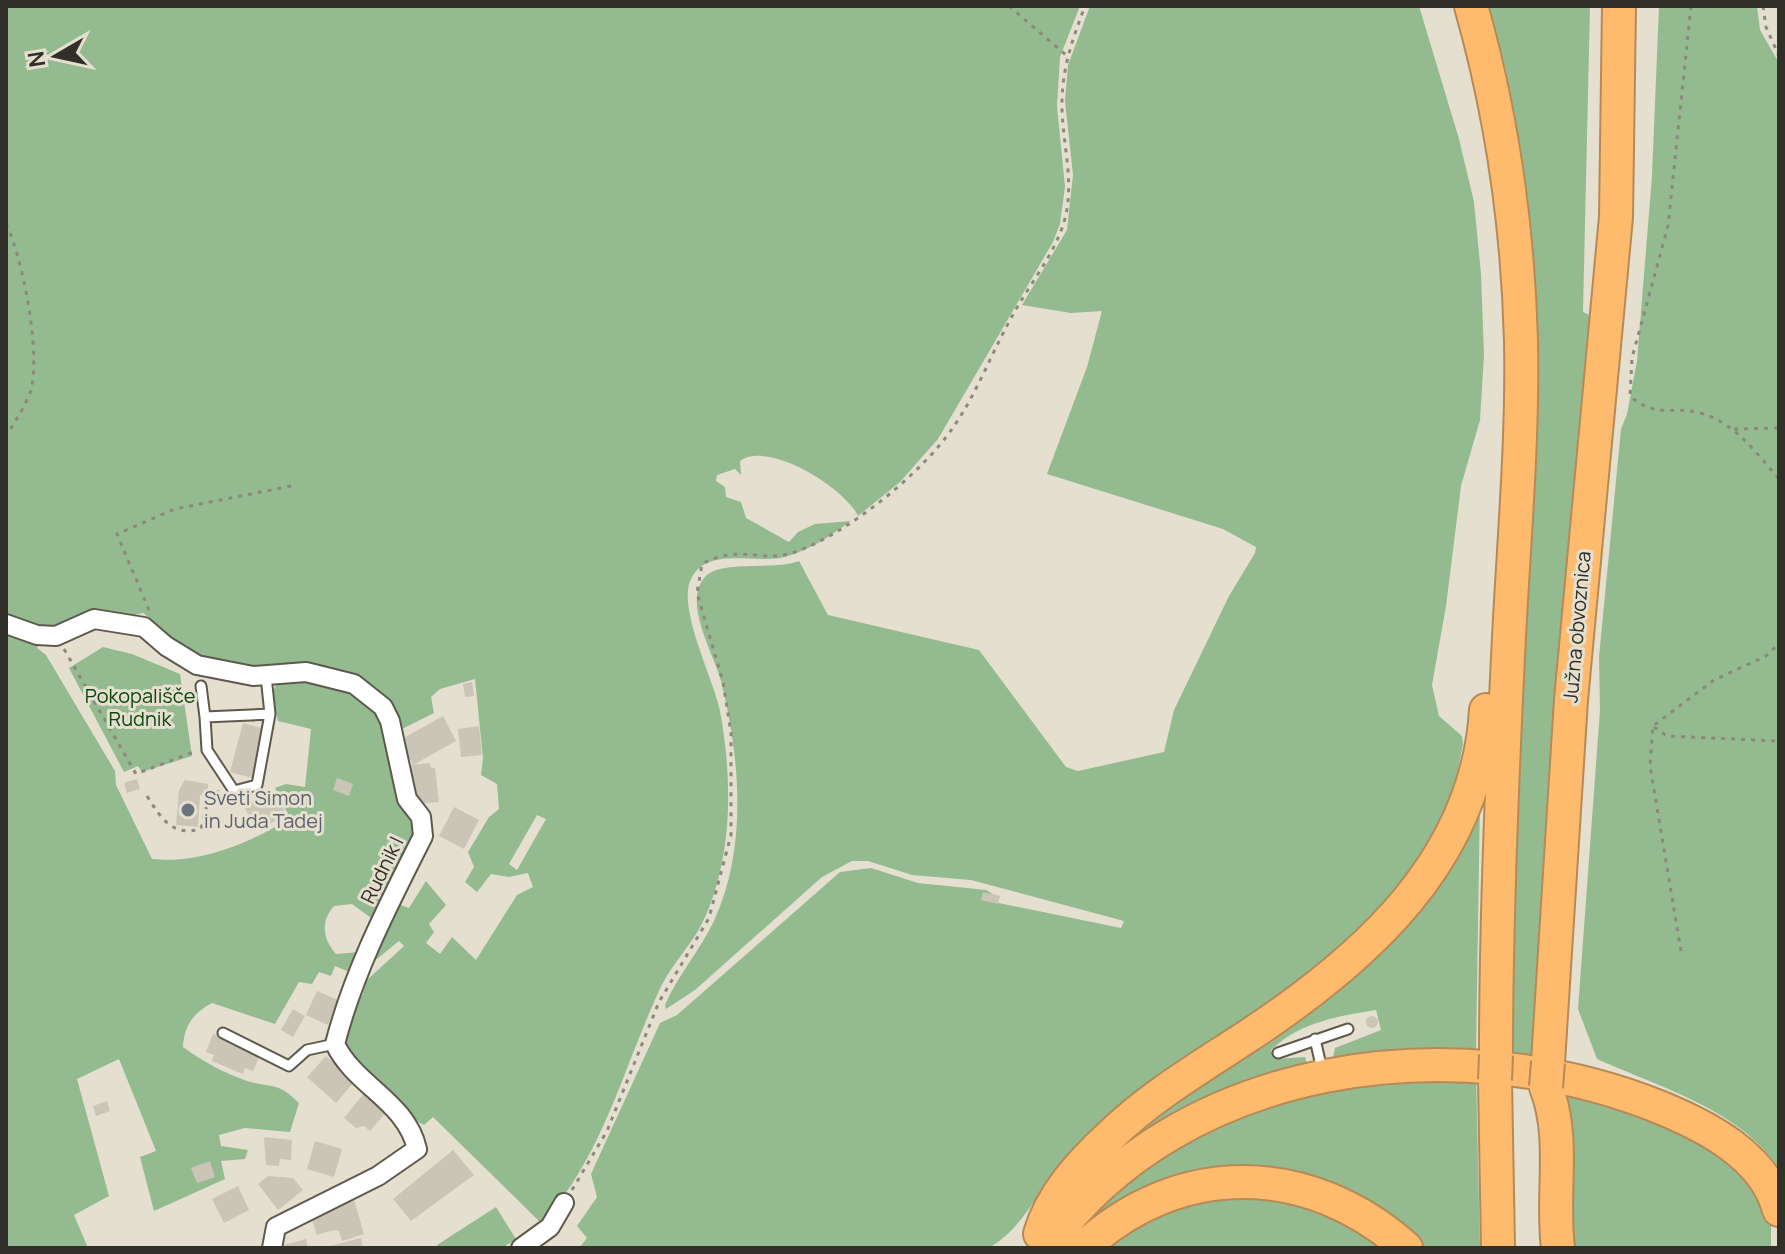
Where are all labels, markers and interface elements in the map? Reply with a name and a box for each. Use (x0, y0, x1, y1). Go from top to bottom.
north arrow (16, 16, 96, 96)
text: N (20, 49, 52, 69)
street label: Južna obvoznica (1556, 550, 1597, 704)
park label: Pokopališče Rudnik (85, 682, 195, 732)
place label: Sveti Simon in Juda Tadej (204, 784, 323, 834)
marker: Sveti Simon in Juda Tadej (179, 801, 197, 819)
street label: Rudnik I (354, 832, 409, 908)

